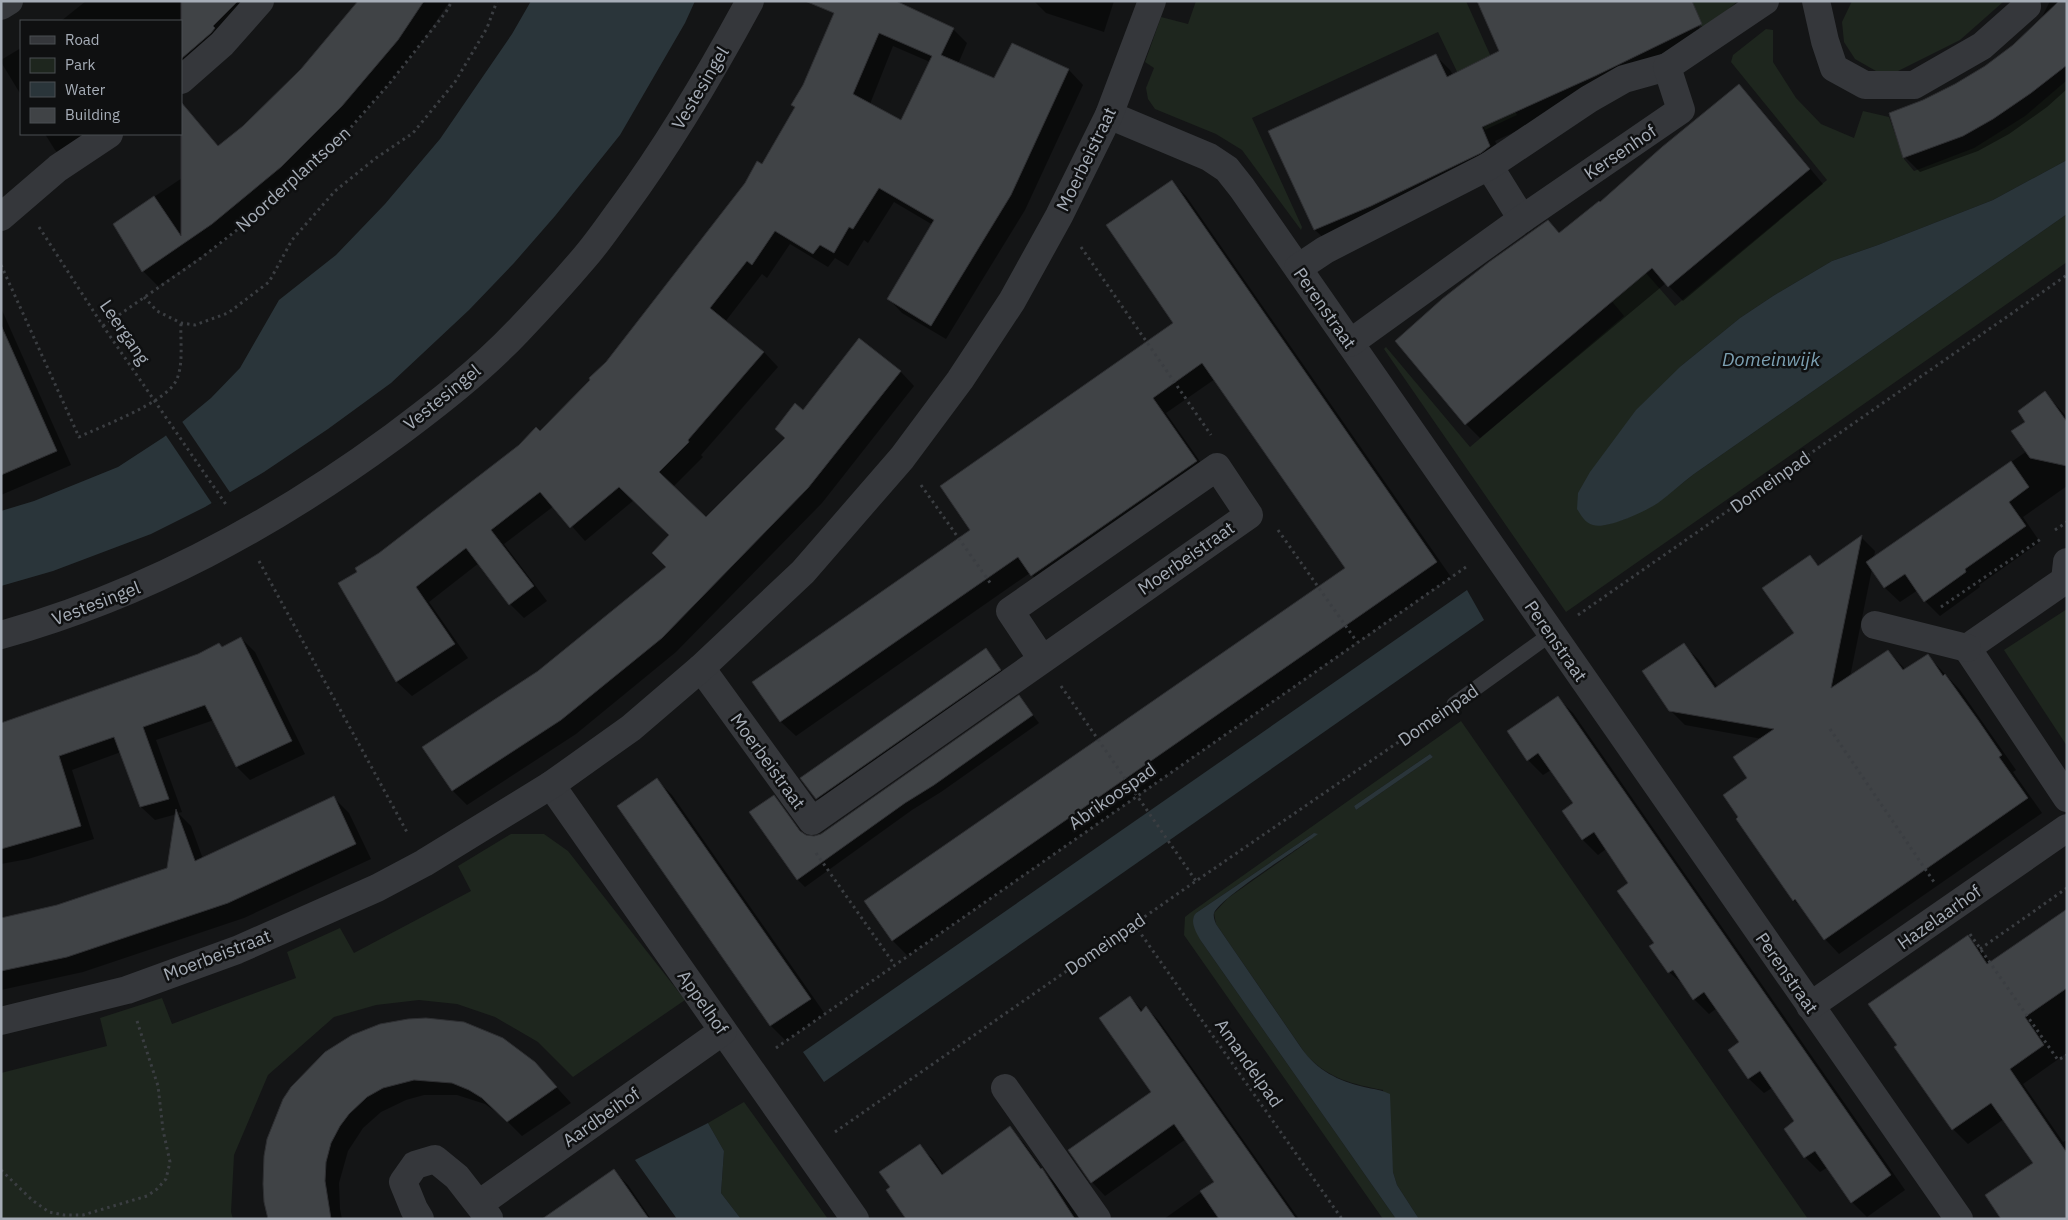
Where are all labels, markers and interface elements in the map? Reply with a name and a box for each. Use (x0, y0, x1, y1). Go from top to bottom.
legend (20, 20, 182, 135)
text: Road (65, 30, 100, 49)
street label: Vestesingel (666, 42, 734, 134)
text: Park (65, 55, 95, 74)
text: Water (65, 80, 106, 99)
street label: Moerbeistraat (1051, 103, 1121, 215)
text: Building (65, 105, 120, 124)
street label: Kersenhof (1579, 119, 1661, 185)
street label: Noorderplantsoen (231, 121, 355, 237)
street label: Perenstraat (1289, 263, 1361, 353)
street label: Leergang (95, 295, 155, 369)
water label: Domeinwijk (1722, 347, 1821, 371)
street label: Vestesingel (399, 359, 485, 435)
street label: Domeinpad (1725, 446, 1815, 518)
street label: Moerbeistraat (1133, 516, 1239, 600)
street label: Vestesingel (49, 576, 143, 630)
street label: Perenstraat (1520, 596, 1592, 686)
street label: Domeinpad (1393, 679, 1483, 751)
street label: Moerbeistraat (725, 709, 811, 813)
street label: Abrikoospad (1064, 757, 1160, 835)
street label: Hazelaarhof (1893, 880, 1986, 954)
street label: Domeinpad (1060, 908, 1150, 980)
street label: Moerbeistraat (160, 924, 274, 986)
street label: Perenstraat (1751, 928, 1823, 1018)
street label: Appelhof (673, 965, 734, 1039)
street label: Amandelpad (1210, 1014, 1288, 1112)
street label: Aardbeihof (558, 1082, 644, 1152)

